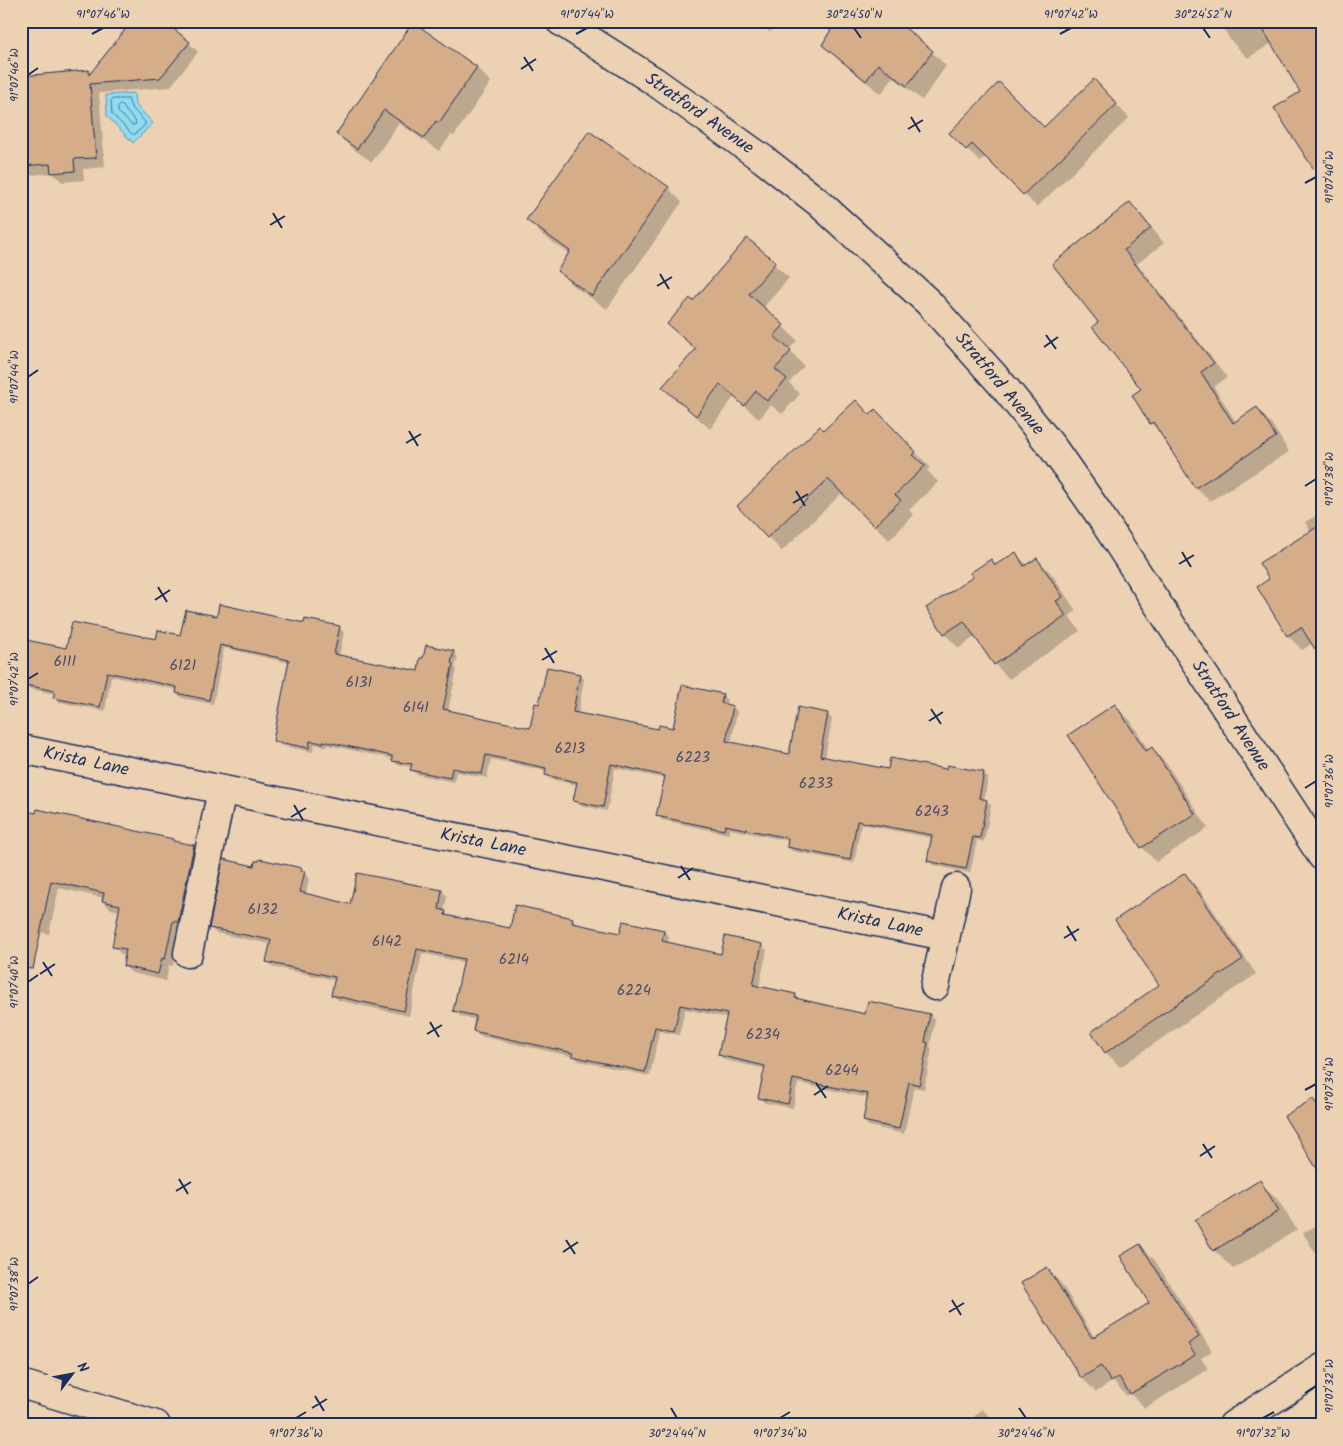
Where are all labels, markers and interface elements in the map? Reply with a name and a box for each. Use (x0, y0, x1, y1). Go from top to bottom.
text: 91°07'46"W (76, 5, 130, 24)
text: 91°07'44"W (560, 5, 614, 24)
text: 30°24'50"N (826, 5, 882, 24)
text: 91°07'42"W (1044, 5, 1098, 24)
text: 30°24'52"N (1174, 5, 1232, 24)
text: 91°07'46"W (5, 48, 24, 102)
street label: Stratford Avenue (638, 65, 760, 163)
text: 91°07'40"W (1320, 151, 1339, 203)
street label: Stratford Avenue (947, 326, 1051, 442)
text: 91°07'44"W (5, 350, 24, 404)
text: 91°07'38"W (1320, 452, 1339, 506)
house number: 6111 (54, 650, 77, 674)
text: 91°07'42"W (5, 652, 24, 706)
house number: 6121 (170, 654, 197, 678)
street label: Stratford Avenue (1183, 654, 1277, 778)
house number: 6131 (346, 671, 372, 695)
house number: 6141 (403, 696, 429, 720)
house number: 6213 (555, 737, 586, 761)
street label: Krista Lane (40, 739, 132, 785)
house number: 6223 (676, 746, 711, 770)
text: 91°07'36"W (1320, 754, 1339, 808)
house number: 6233 (799, 772, 834, 796)
house number: 6243 (915, 800, 949, 824)
street label: Krista Lane (437, 820, 529, 866)
house number: 6132 (248, 898, 278, 922)
street label: Krista Lane (834, 900, 926, 946)
house number: 6142 (372, 930, 402, 954)
house number: 6214 (499, 948, 529, 972)
text: 91°07'40"W (5, 956, 24, 1008)
house number: 6224 (617, 979, 651, 1003)
house number: 6234 (746, 1023, 780, 1047)
text: 91°07'34"W (1320, 1057, 1339, 1111)
house number: 6244 (825, 1059, 859, 1083)
text: 91°07'38"W (5, 1257, 24, 1311)
north arrow (48, 1348, 98, 1398)
text: N (71, 1358, 94, 1377)
text: 91°07'32"W (1320, 1359, 1339, 1413)
text: 91°07'36"W (269, 1424, 323, 1443)
text: 30°24'44"N (648, 1424, 706, 1443)
text: 91°07'34"W (753, 1424, 807, 1443)
text: 30°24'46"N (997, 1424, 1055, 1443)
text: 91°07'32"W (1236, 1424, 1290, 1443)

